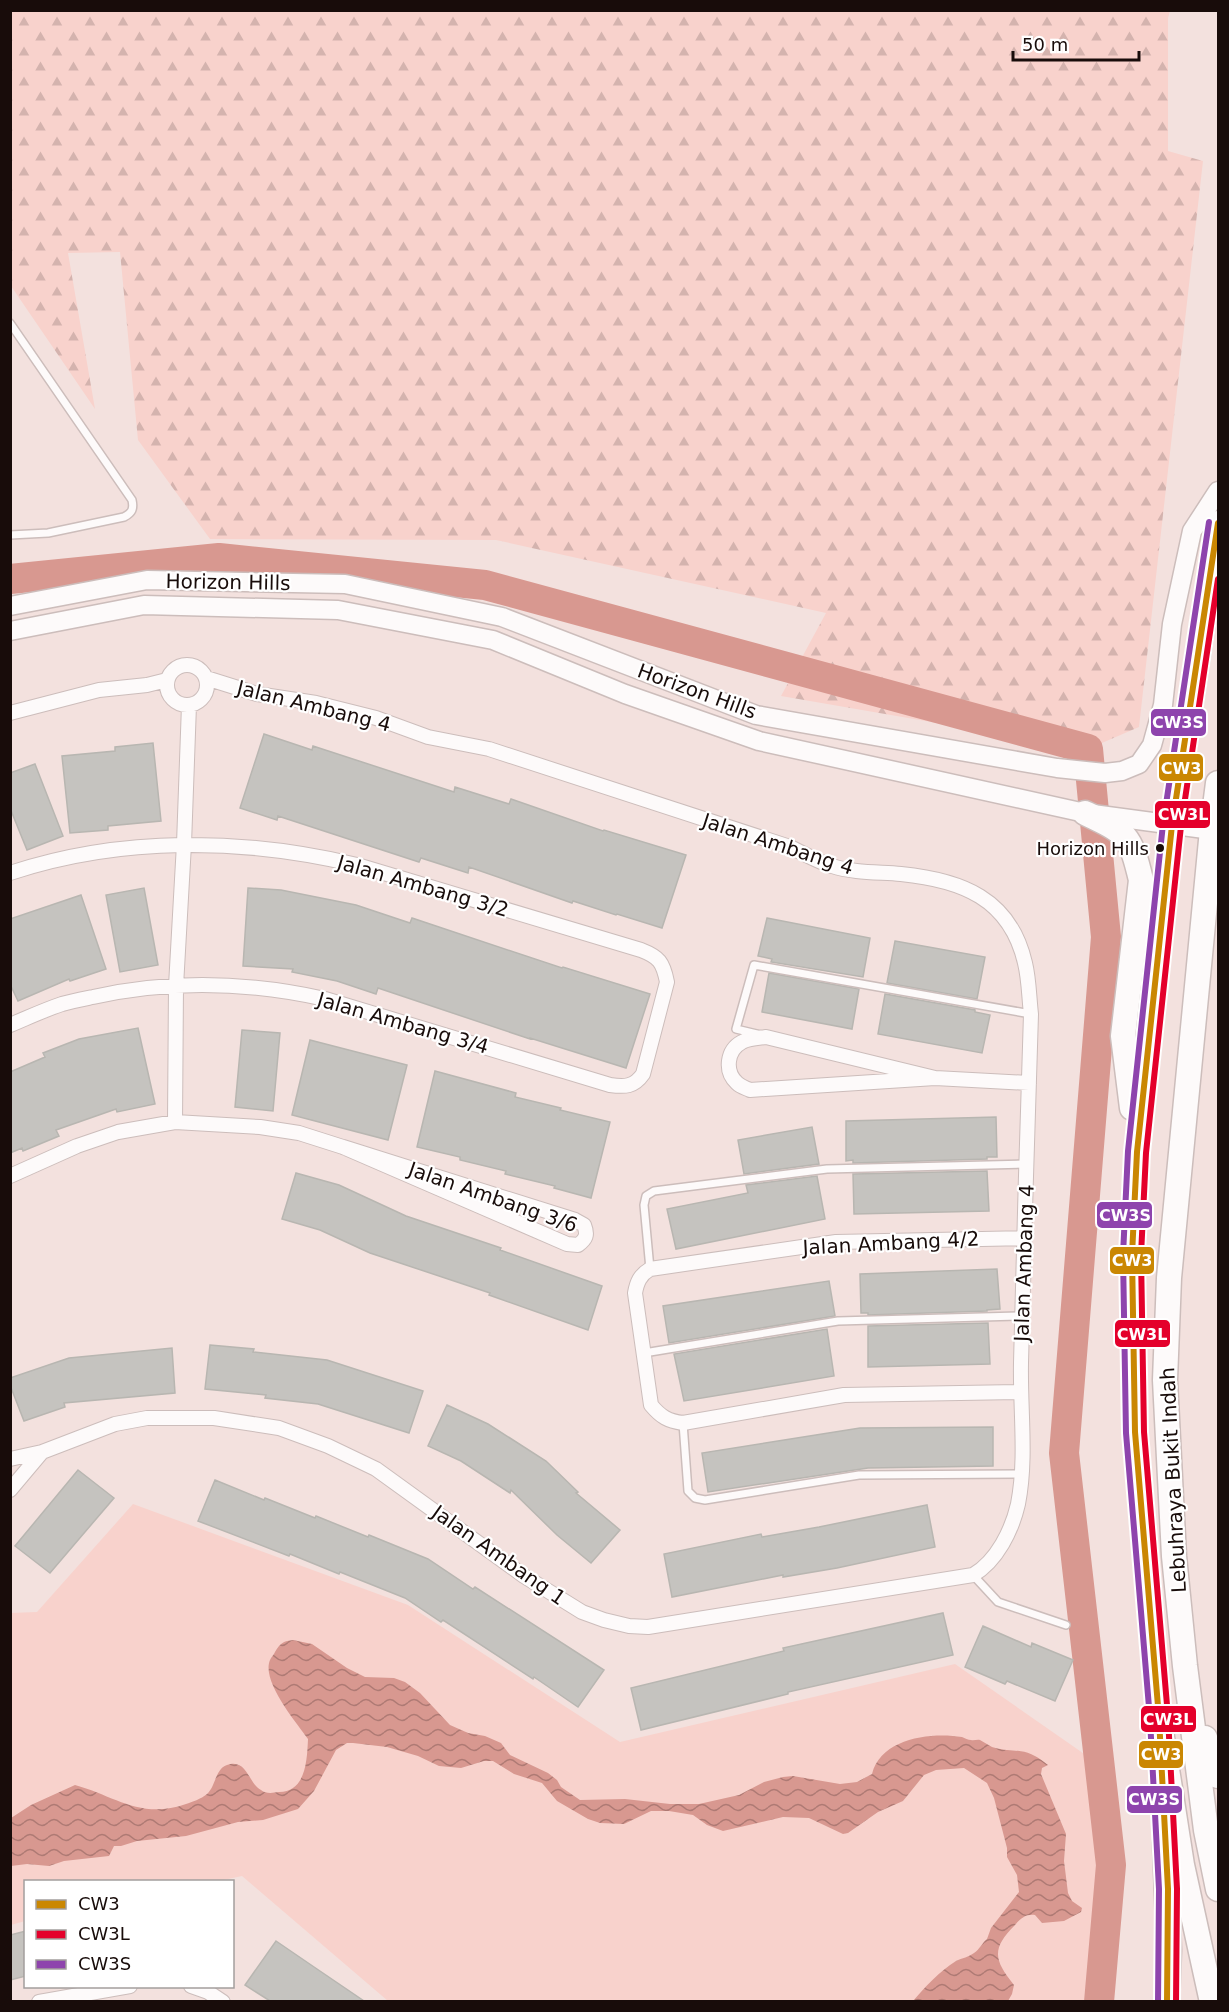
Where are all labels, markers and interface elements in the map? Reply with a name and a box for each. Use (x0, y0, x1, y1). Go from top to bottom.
scale bar (1013, 24, 1139, 62)
text: 50 m (1022, 34, 1068, 55)
street label: Horizon Hills (165, 569, 291, 595)
street label: Horizon Hills (634, 658, 760, 724)
street label: Jalan Ambang 4 (233, 675, 393, 737)
line badge: CW3S (1150, 708, 1207, 737)
text: CW3S (1152, 713, 1204, 732)
line badge: CW3 (1158, 753, 1204, 782)
text: CW3 (1161, 759, 1201, 778)
line badge: CW3L (1154, 800, 1211, 829)
text: CW3L (1158, 805, 1208, 824)
street label: Jalan Ambang 4 (697, 808, 857, 880)
place label: Horizon Hills (1037, 838, 1149, 859)
marker: Horizon Hills (1154, 842, 1166, 854)
street label: Jalan Ambang 3/2 (333, 850, 511, 922)
street label: Jalan Ambang 3/4 (313, 987, 491, 1059)
street label: Jalan Ambang 3/6 (404, 1156, 581, 1237)
street label: Jalan Ambang 4 (1009, 1184, 1039, 1344)
line badge: CW3S (1096, 1201, 1153, 1229)
text: CW3S (1099, 1206, 1151, 1225)
street label: Jalan Ambang 4/2 (800, 1226, 980, 1260)
line badge: CW3 (1109, 1246, 1155, 1275)
text: CW3 (1112, 1251, 1152, 1270)
line badge: CW3L (1114, 1319, 1171, 1348)
text: CW3L (1117, 1325, 1167, 1344)
street label: Lebuhraya Bukit Indah (1155, 1367, 1191, 1593)
street label: Jalan Ambang 1 (426, 1499, 570, 1610)
line badge: CW3L (1140, 1705, 1197, 1733)
text: CW3L (1143, 1710, 1193, 1729)
line badge: CW3 (1138, 1740, 1184, 1769)
text: CW3 (1141, 1745, 1181, 1764)
line badge: CW3S (1126, 1785, 1183, 1814)
text: CW3S (1128, 1790, 1180, 1809)
legend (24, 1880, 234, 1988)
text: CW3 (78, 1893, 120, 1914)
text: CW3L (78, 1923, 130, 1944)
text: CW3S (78, 1953, 131, 1974)

